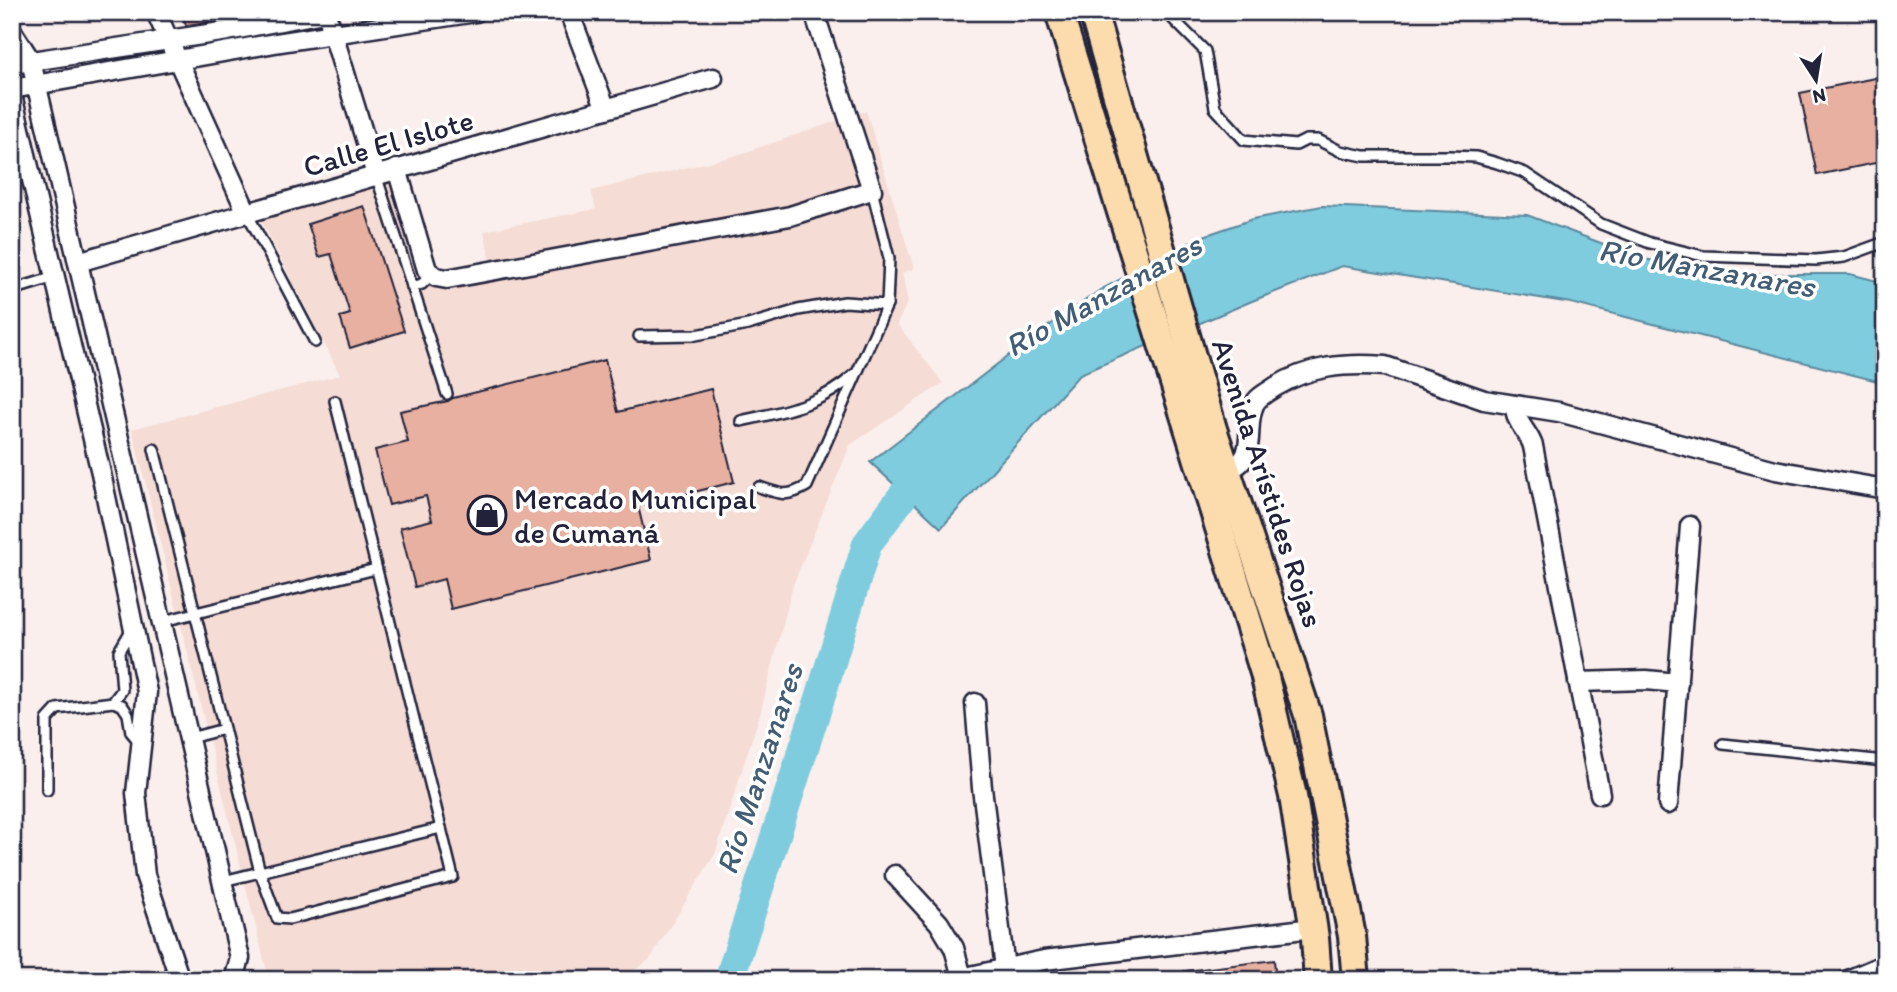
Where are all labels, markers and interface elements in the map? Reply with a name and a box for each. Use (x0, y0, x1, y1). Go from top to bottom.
north arrow (1782, 46, 1852, 116)
text: N (1811, 84, 1828, 109)
street label: Calle El Islote (299, 101, 477, 185)
water label: Río Manzanares (998, 224, 1209, 365)
water label: Río Manzanares (1596, 230, 1820, 306)
street label: Avenida Arístides Rojas (1204, 334, 1332, 632)
place label: Mercado Municipal de Cumaná (514, 480, 757, 551)
shop icon: Mercado Municipal de Cumaná (466, 494, 508, 536)
water label: Río Manzanares (707, 657, 811, 879)

